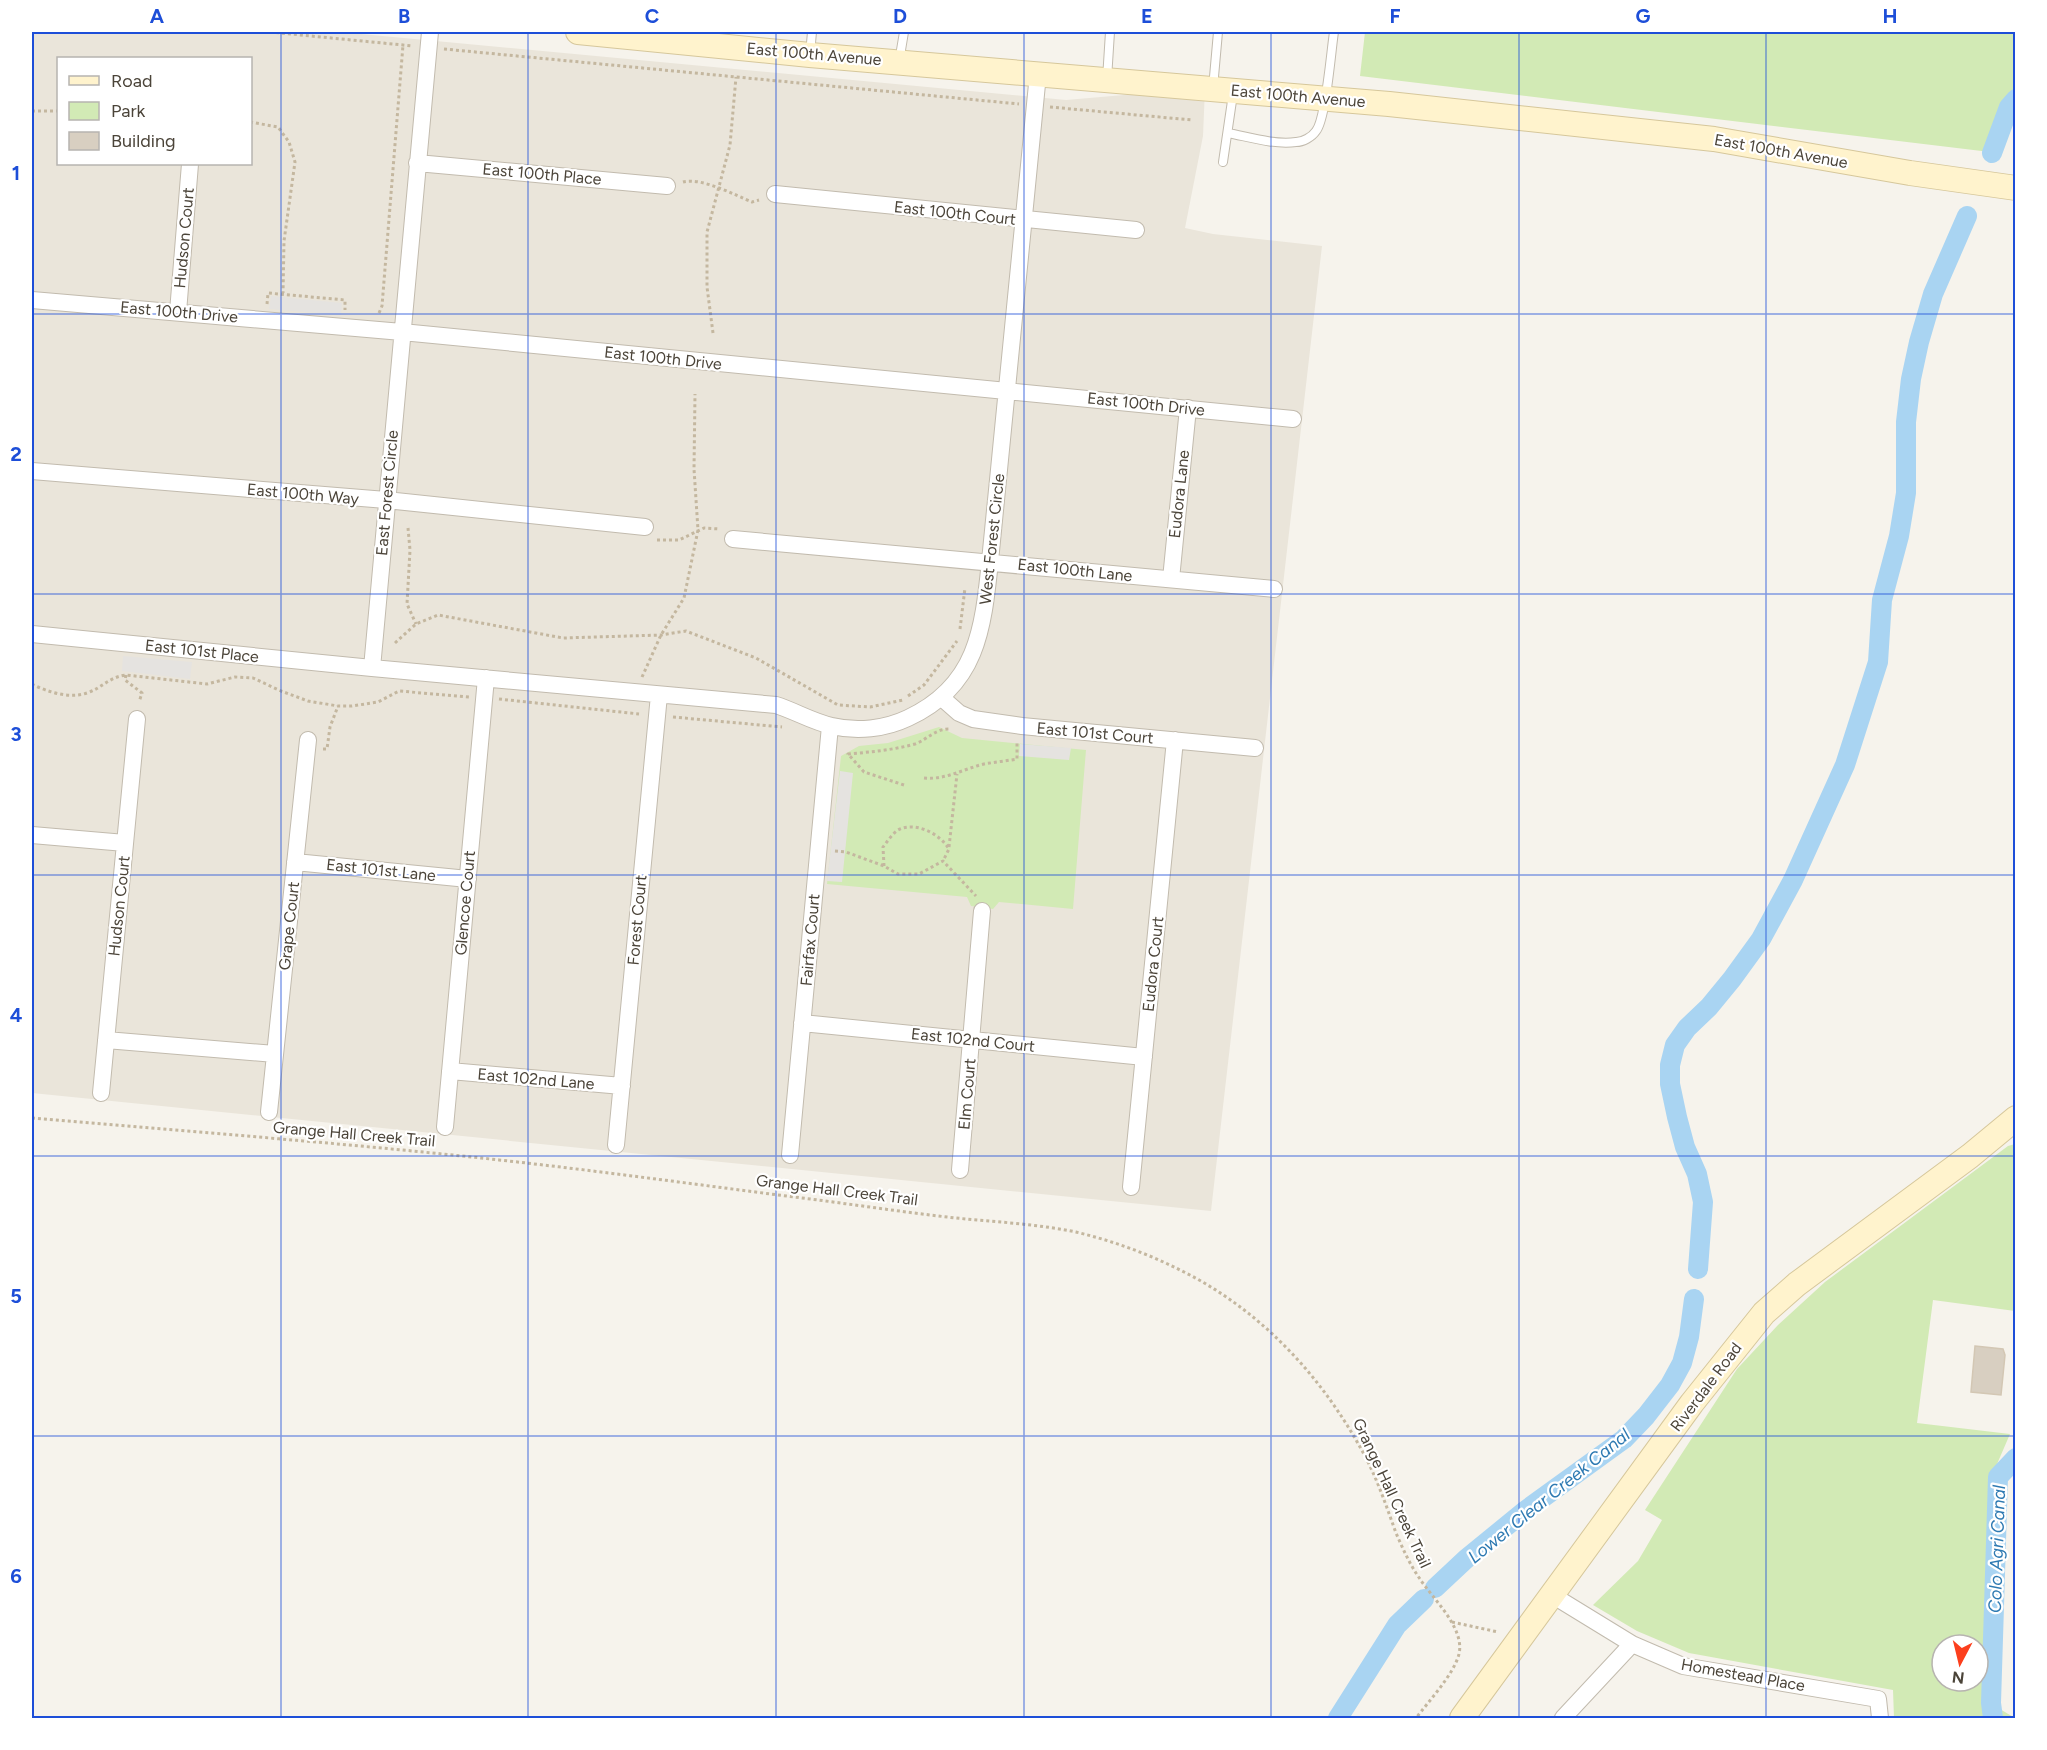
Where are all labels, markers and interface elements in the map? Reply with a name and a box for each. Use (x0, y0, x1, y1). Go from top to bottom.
text: A (150, 4, 165, 28)
text: B (398, 4, 410, 28)
text: C (645, 4, 659, 28)
text: D (893, 4, 907, 28)
text: E (1141, 4, 1153, 28)
text: F (1389, 4, 1401, 28)
text: G (1636, 4, 1651, 28)
text: H (1883, 4, 1898, 28)
street label: East 100th Avenue (746, 39, 882, 69)
legend (57, 57, 252, 165)
text: Road (111, 70, 152, 92)
street label: East 100th Avenue (1230, 81, 1366, 111)
text: Park (111, 100, 146, 122)
text: Building (111, 130, 176, 152)
street label: East 100th Avenue (1713, 130, 1850, 172)
street label: East 100th Place (482, 159, 603, 189)
text: 1 (12, 161, 20, 185)
street label: Hudson Court (170, 187, 198, 289)
street label: East 100th Court (893, 197, 1017, 229)
street label: East 100th Drive (119, 297, 239, 327)
street label: East 100th Drive (603, 342, 723, 374)
street label: East 100th Drive (1086, 388, 1206, 420)
street label: East Forest Circle (372, 429, 402, 557)
text: 2 (10, 442, 22, 466)
street label: Eudora Lane (1165, 449, 1193, 539)
street label: West Forest Circle (976, 472, 1008, 606)
street label: East 100th Way (246, 480, 360, 508)
street label: East 100th Lane (1017, 555, 1134, 586)
street label: East 101st Place (144, 636, 260, 666)
street label: East 101st Court (1036, 718, 1154, 748)
text: 3 (10, 722, 22, 746)
street label: Glencoe Court (451, 850, 479, 956)
street label: Hudson Court (104, 855, 134, 957)
street label: East 101st Lane (325, 855, 437, 885)
street label: Forest Court (624, 874, 650, 966)
street label: Grape Court (275, 881, 303, 971)
street label: Fairfax Court (796, 893, 824, 987)
street label: Eudora Court (1139, 915, 1167, 1013)
text: 4 (10, 1003, 23, 1027)
street label: East 102nd Court (910, 1024, 1036, 1056)
street label: Elm Court (954, 1057, 980, 1131)
street label: East 102nd Lane (477, 1064, 596, 1094)
street label: Grange Hall Creek Trail (272, 1117, 436, 1151)
street label: Grange Hall Creek Trail (755, 1171, 919, 1209)
text: 5 (10, 1284, 22, 1308)
street label: Riverdale Road (1666, 1339, 1746, 1435)
street label: Grange Hall Creek Trail (1349, 1415, 1435, 1571)
water label: Lower Clear Creek Canal (1464, 1423, 1635, 1568)
water label: Colo Agri Canal (1984, 1484, 2010, 1613)
text: 6 (10, 1564, 22, 1588)
north arrow (1930, 1633, 1990, 1693)
street label: Homestead Place (1679, 1655, 1807, 1695)
text: N (1951, 1667, 1966, 1688)

